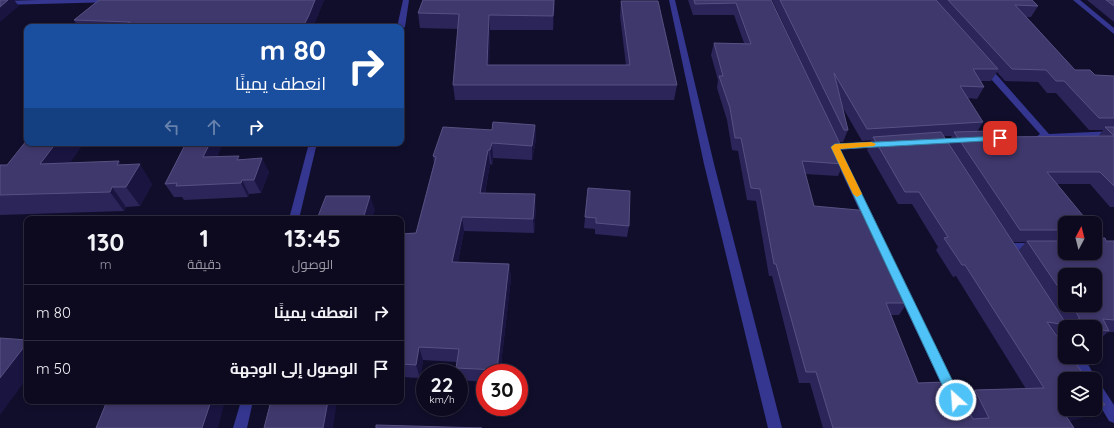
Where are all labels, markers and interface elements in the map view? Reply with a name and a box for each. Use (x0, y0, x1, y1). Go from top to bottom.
text: 80 m (260, 32, 326, 67)
icon: right (340, 40, 392, 92)
text: انعطف يمينًا (235, 72, 326, 95)
icon: left (161, 116, 183, 138)
icon: ahead (203, 116, 225, 138)
icon: right (245, 116, 267, 138)
pin (983, 121, 1017, 155)
icon: arrive (989, 127, 1011, 149)
north arrow (1058, 216, 1102, 260)
map controls (1058, 216, 1102, 416)
text: 1 (199, 223, 209, 253)
text: 13:45 (284, 223, 341, 253)
text: 130 (87, 227, 124, 257)
text: m (100, 256, 112, 272)
text: دقيقة (187, 256, 221, 272)
text: الوصول (292, 256, 333, 272)
button: sound (1058, 268, 1102, 312)
icon: right (370, 302, 392, 324)
text: 80 m (36, 303, 71, 322)
text: انعطف يمينًا (274, 303, 358, 322)
button: search (1058, 320, 1102, 364)
icon: arrive (370, 358, 392, 380)
text: 50 m (36, 359, 71, 378)
text: الوصول إلى الوجهة (230, 359, 358, 378)
speed limit sign: 30 (476, 364, 528, 416)
text: 22 (431, 372, 453, 397)
button: layers (1058, 372, 1102, 416)
position arrow (935, 379, 977, 421)
text: km/h (429, 393, 455, 406)

